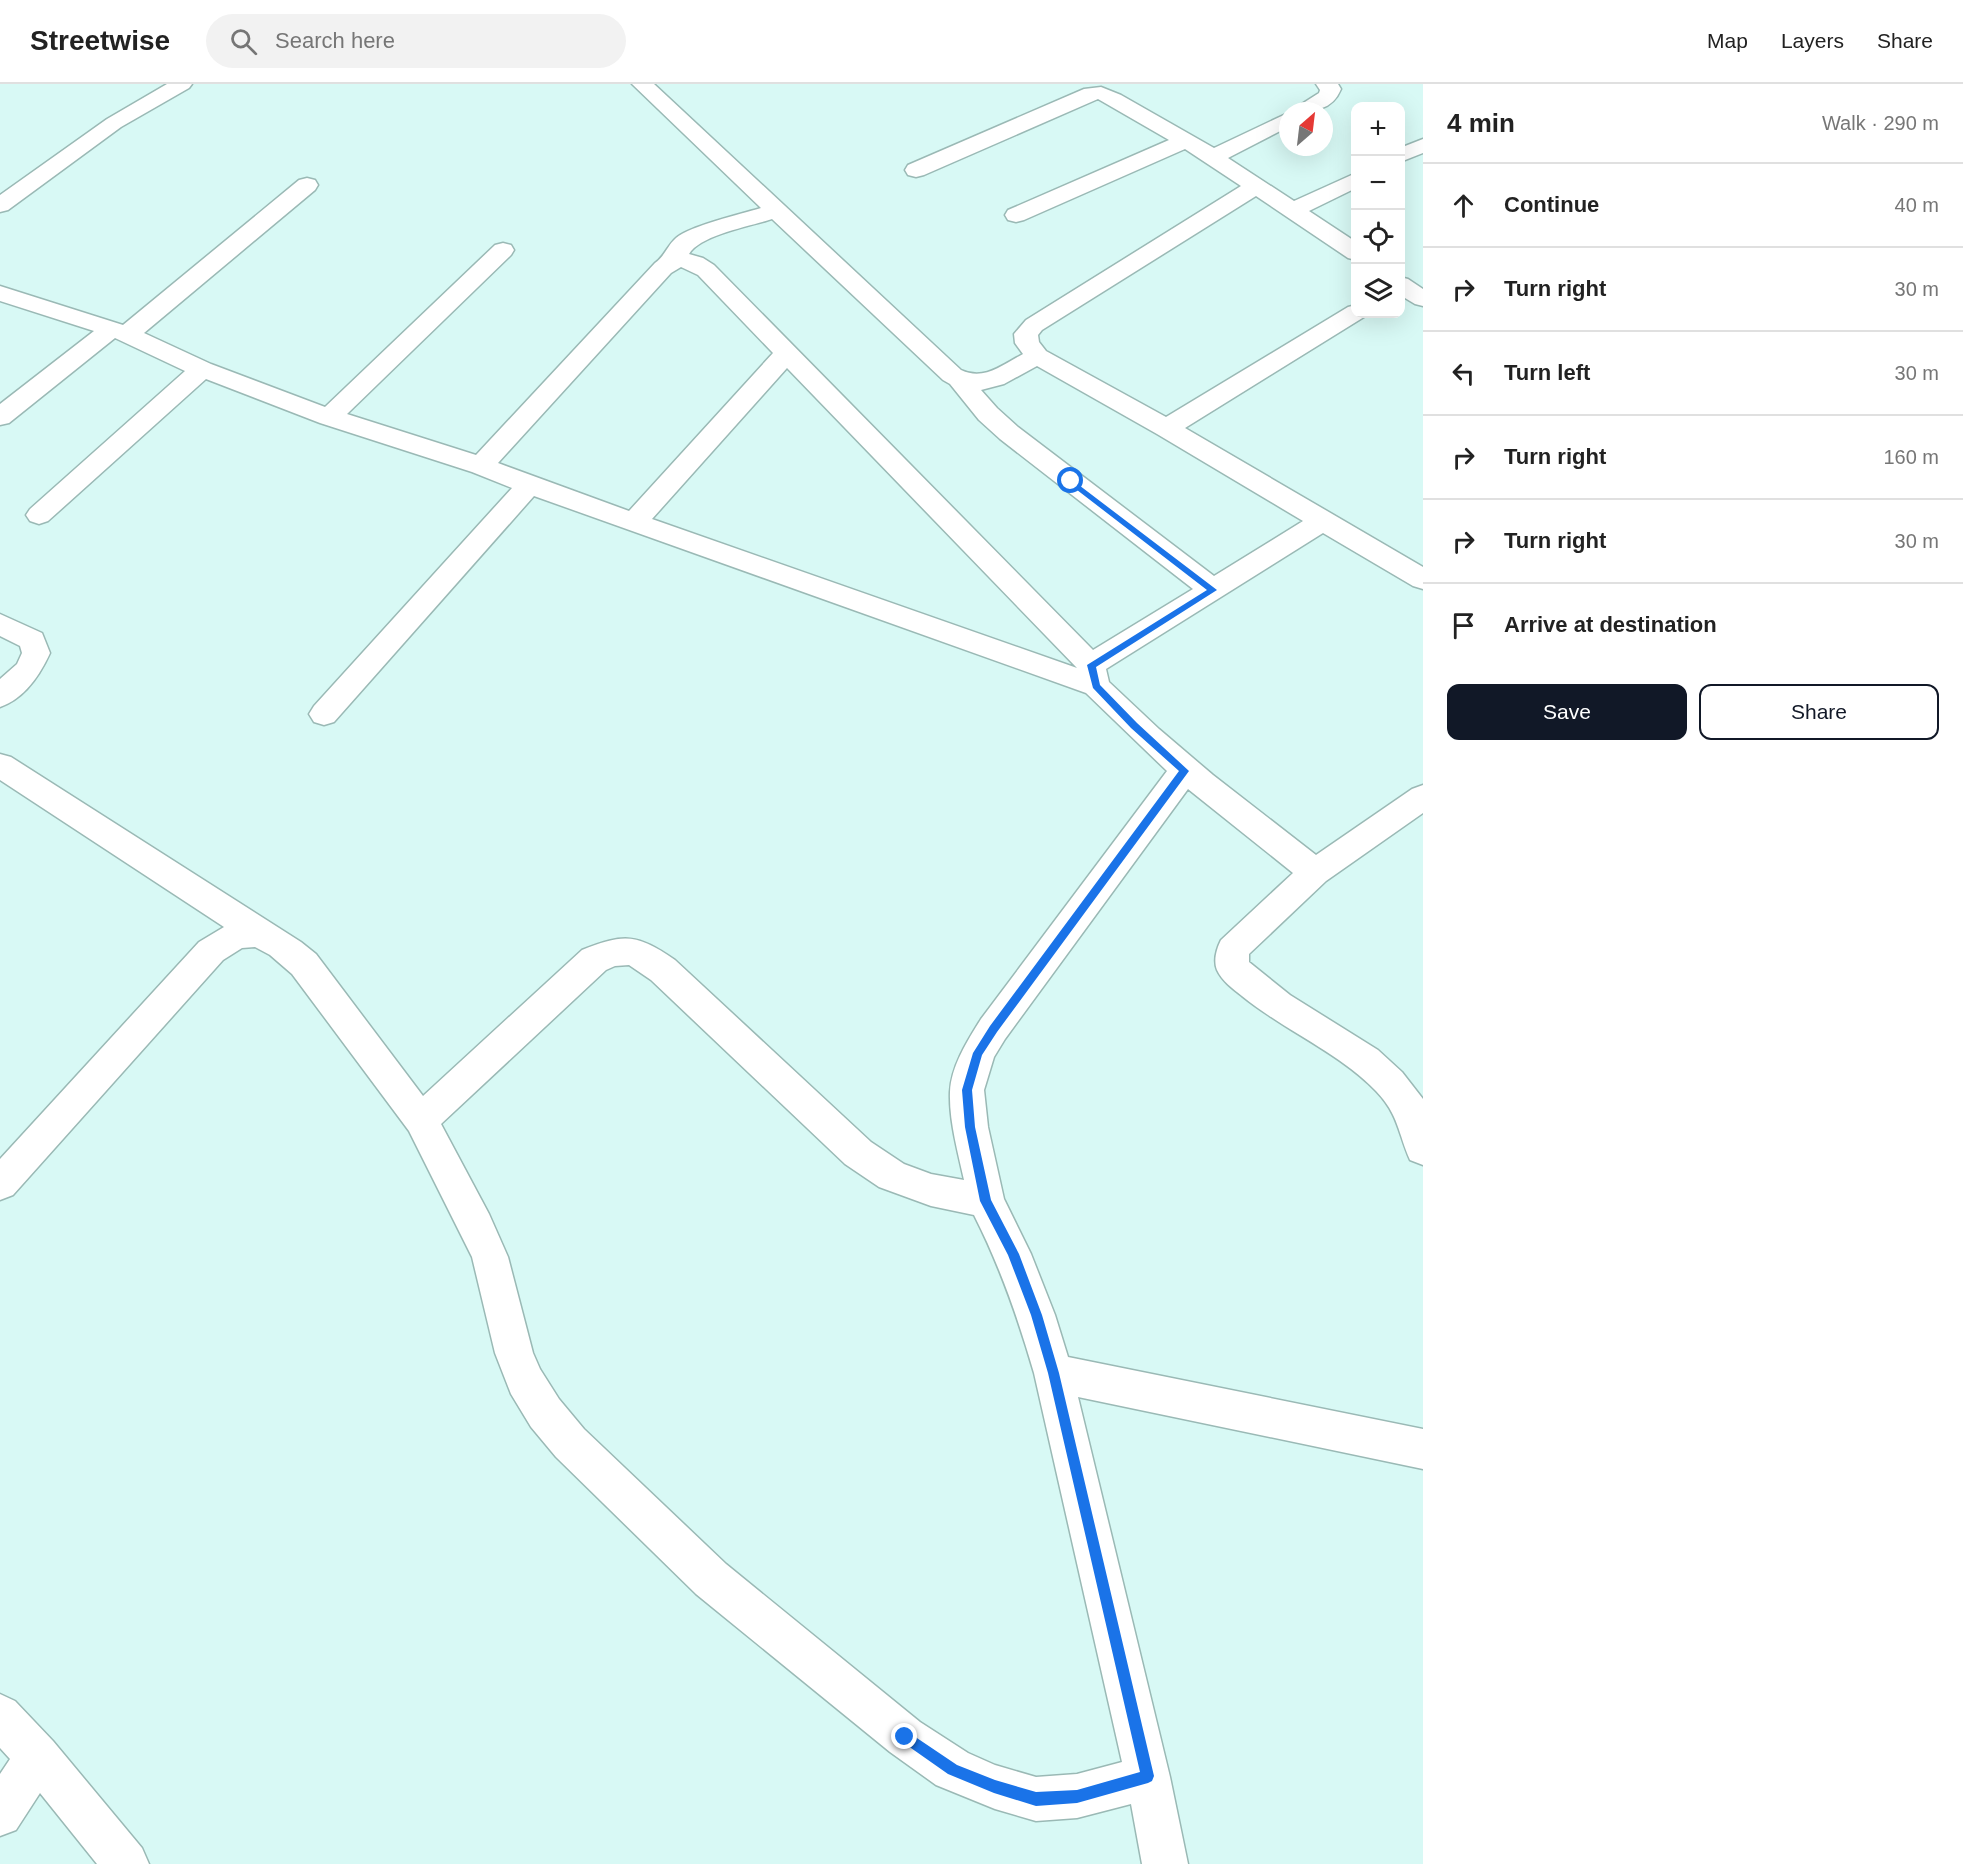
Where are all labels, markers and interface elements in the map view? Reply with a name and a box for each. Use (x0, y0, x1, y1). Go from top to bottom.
search box (206, 14, 626, 68)
text: Streetwise (30, 25, 170, 56)
icon: search (227, 25, 260, 58)
text: Search here (275, 28, 395, 53)
text: Map (1707, 29, 1748, 52)
text: Layers (1781, 29, 1844, 52)
text: Share (1877, 29, 1933, 52)
north arrow (1279, 102, 1333, 156)
map controls (1351, 102, 1405, 318)
button: + (1351, 102, 1405, 156)
text: 4 min (1447, 108, 1515, 138)
text: Walk · 290 m (1822, 112, 1939, 134)
button: − (1351, 156, 1405, 210)
icon: ahead (1447, 189, 1480, 222)
text: Continue (1504, 192, 1599, 217)
text: 40 m (1895, 194, 1939, 216)
button: locate (1351, 210, 1405, 264)
button: layers (1351, 264, 1405, 318)
icon: right (1447, 273, 1480, 306)
text: Turn right (1504, 276, 1606, 301)
text: 30 m (1895, 278, 1939, 300)
icon: left (1447, 357, 1480, 390)
text: Turn left (1504, 360, 1590, 385)
text: 30 m (1895, 362, 1939, 384)
icon: right (1447, 441, 1480, 474)
text: Turn right (1504, 444, 1606, 469)
text: 160 m (1883, 446, 1939, 468)
route start (1057, 467, 1083, 493)
icon: right (1447, 525, 1480, 558)
text: Turn right (1504, 528, 1606, 553)
text: 30 m (1895, 530, 1939, 552)
icon: arrive (1447, 609, 1480, 642)
text: Arrive at destination (1504, 612, 1717, 637)
button: Save (1447, 684, 1687, 740)
button: Share (1699, 684, 1939, 740)
route end (891, 1723, 917, 1749)

